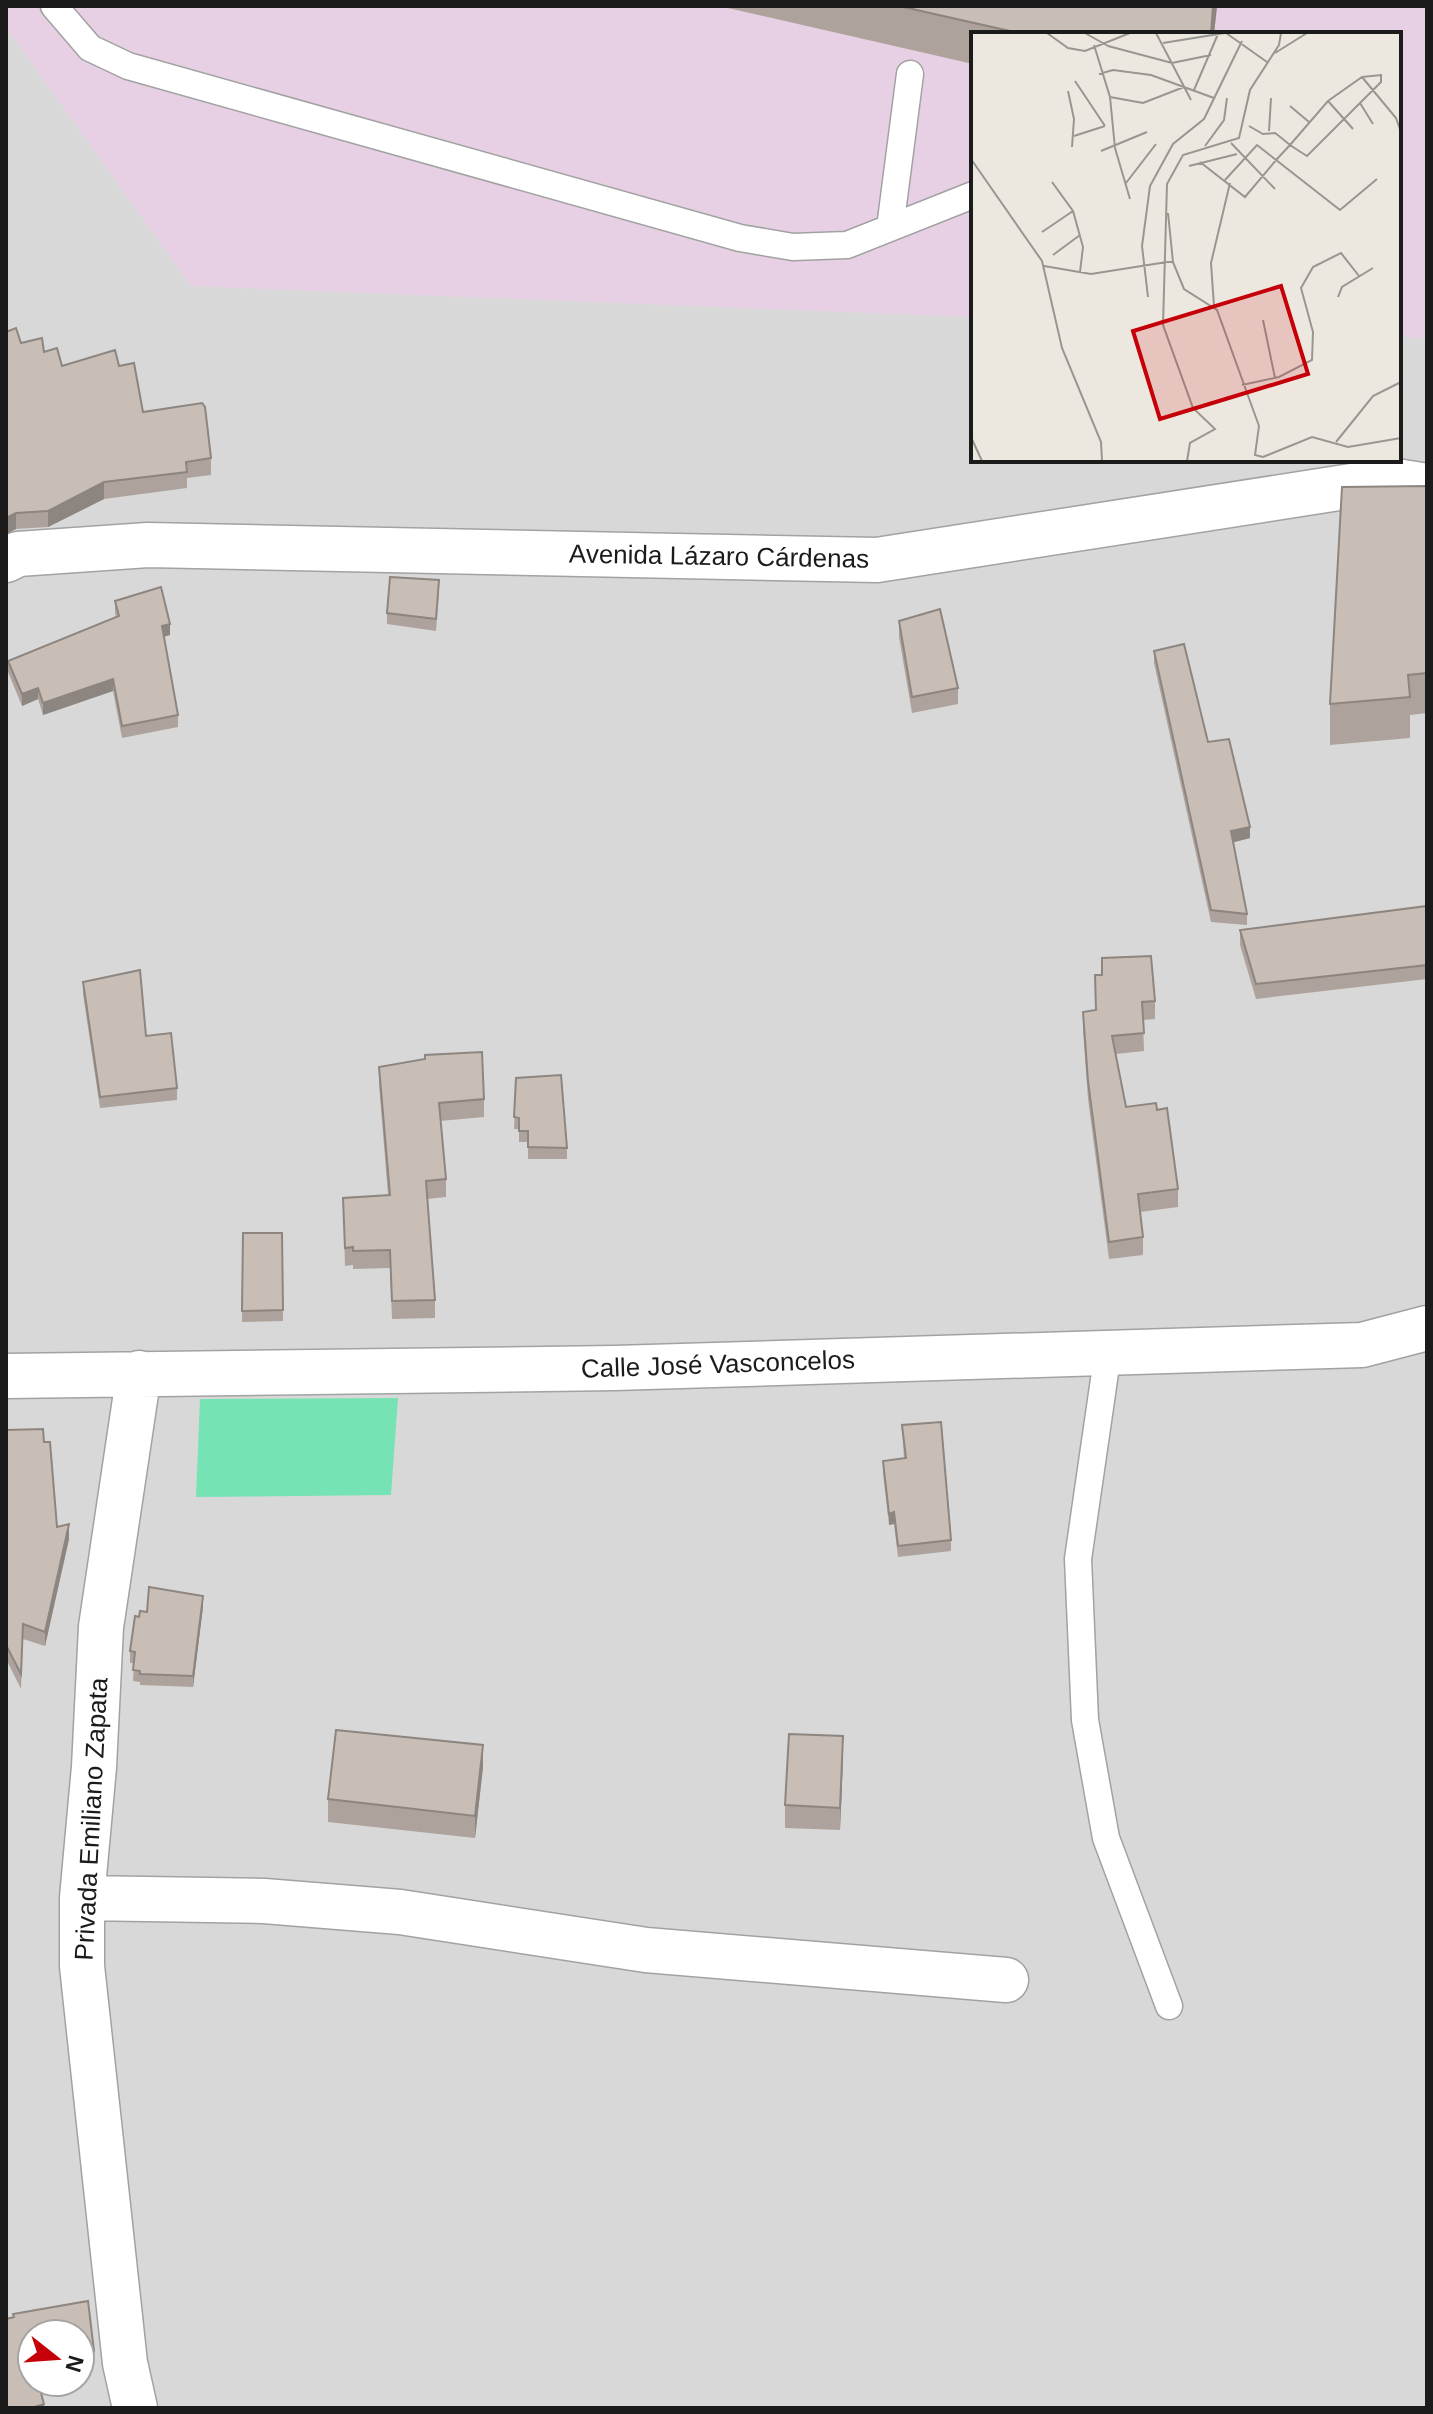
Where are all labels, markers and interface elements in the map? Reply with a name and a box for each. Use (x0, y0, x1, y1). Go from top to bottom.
inset map (971, 32, 1401, 462)
street label: Avenida Lázaro Cárdenas (569, 538, 869, 574)
street label: Calle José Vasconcelos (581, 1344, 855, 1384)
street label: Privada Emiliano Zapata (69, 1676, 113, 1961)
north arrow (16, 2318, 96, 2398)
text: N (60, 2352, 89, 2375)

